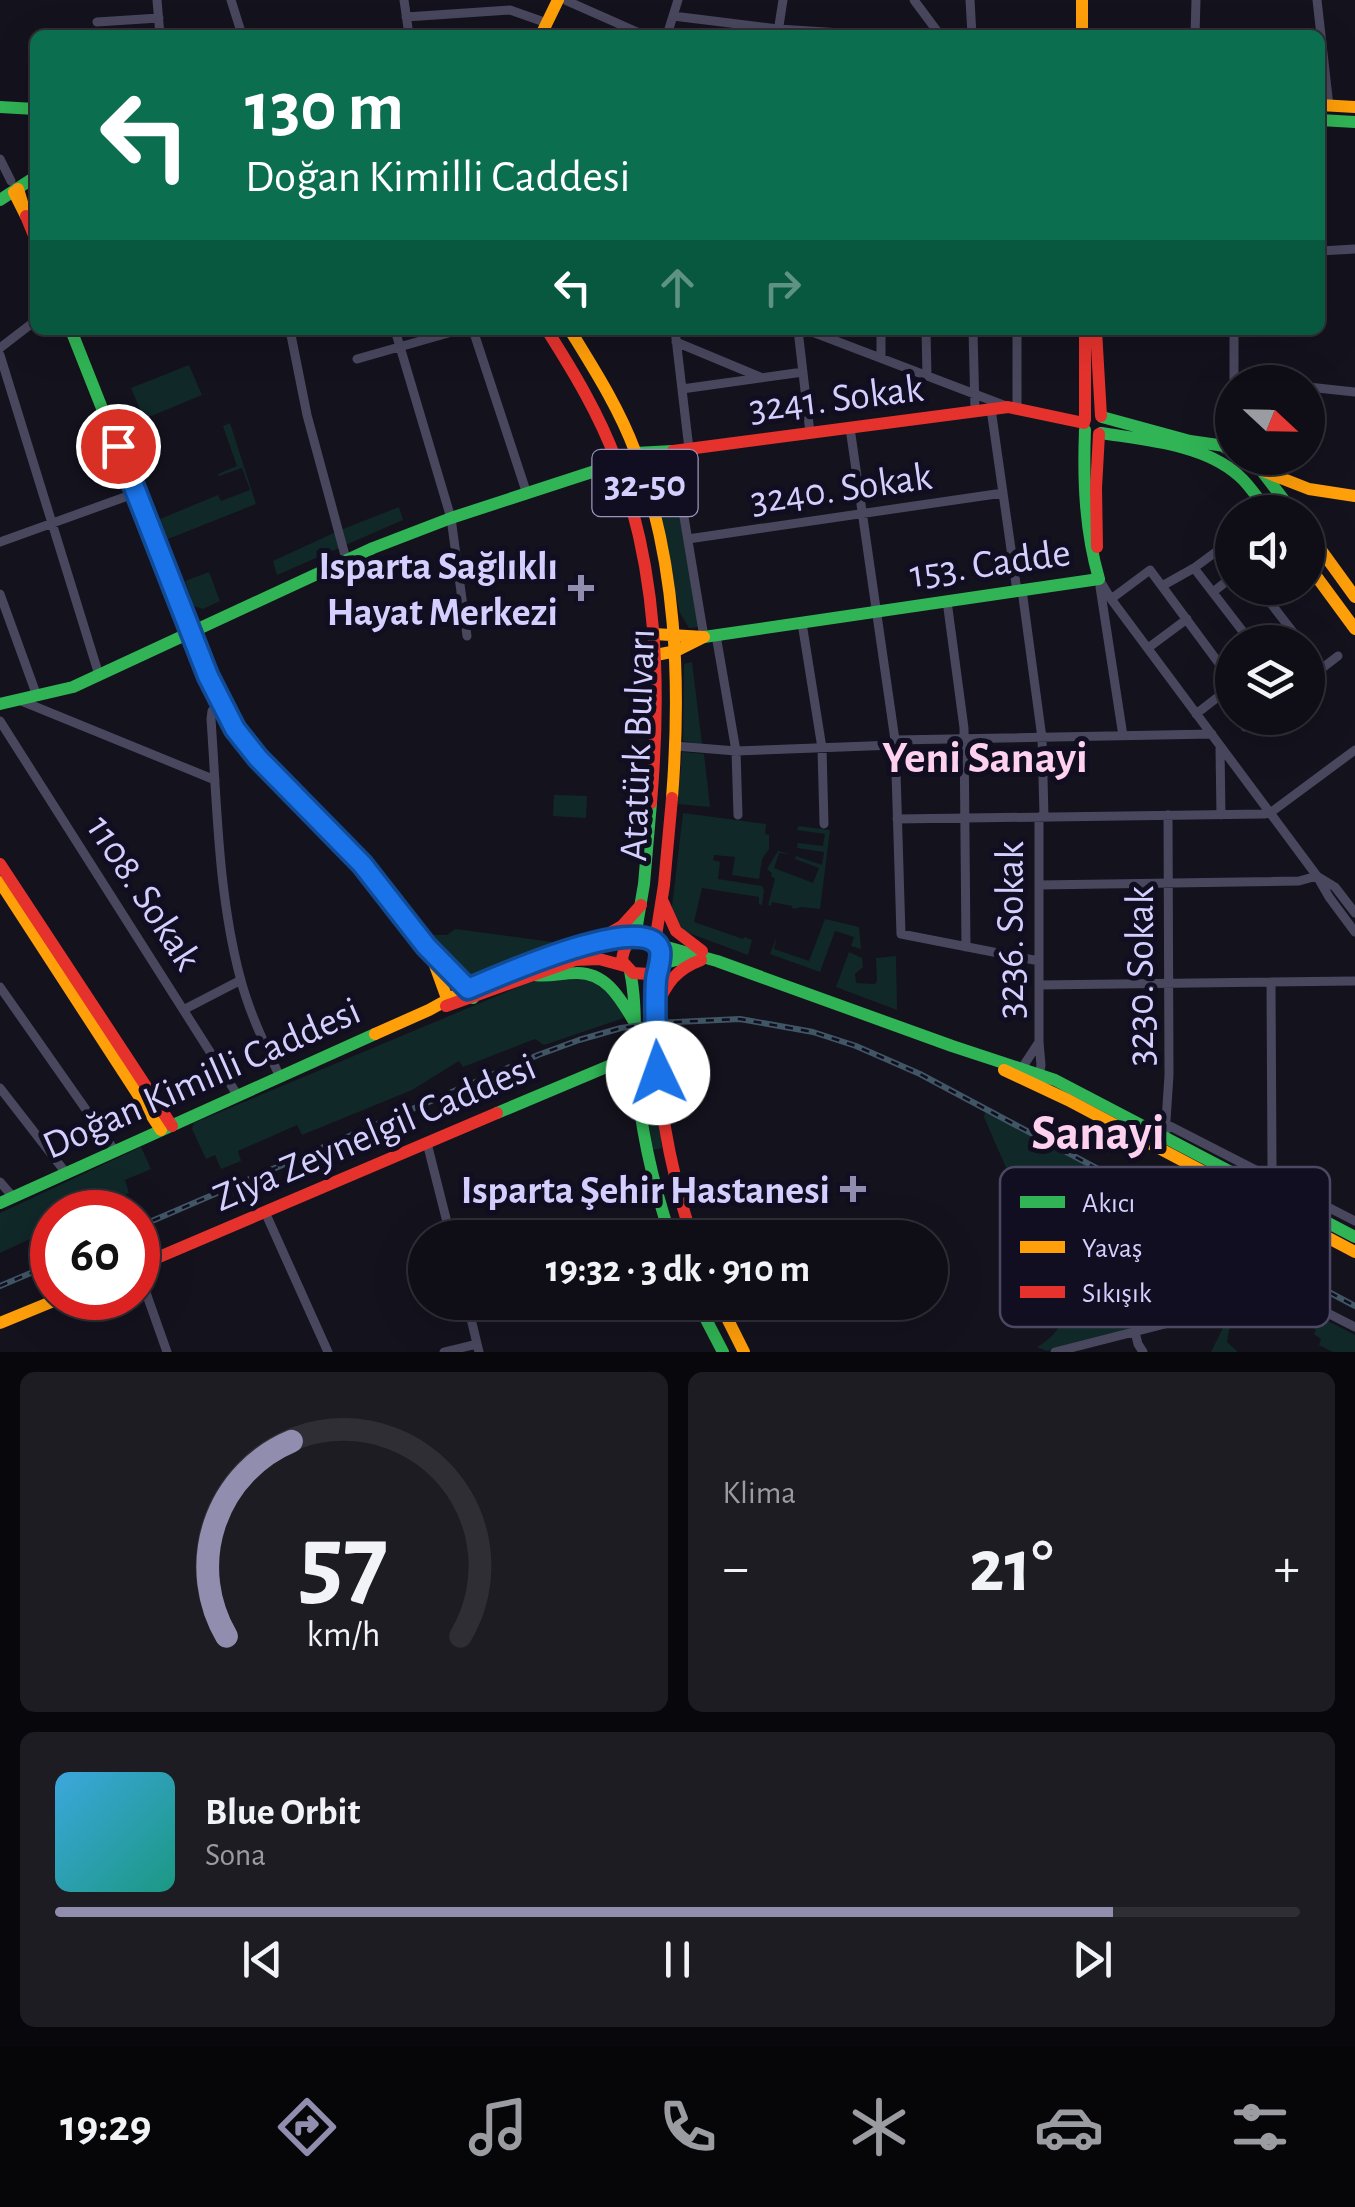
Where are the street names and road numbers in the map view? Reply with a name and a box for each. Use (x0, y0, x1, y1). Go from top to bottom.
street label: 3241. Sokak (747, 368, 926, 430)
road number: 32-50 (592, 450, 698, 516)
street label: 3240. Sokak (748, 456, 935, 521)
street label: 153. Cadde (907, 533, 1073, 595)
street label: Atatürk Bulvarı (614, 628, 662, 862)
street label: 1108. Sokak (79, 809, 208, 977)
street label: 3236. Sokak (991, 841, 1031, 1019)
street label: 3230. Sokak (1121, 886, 1161, 1066)
street label: Doğan Kimilli Caddesi (37, 991, 366, 1167)
street label: Ziya Zeynelgil Caddesi (208, 1047, 542, 1219)

